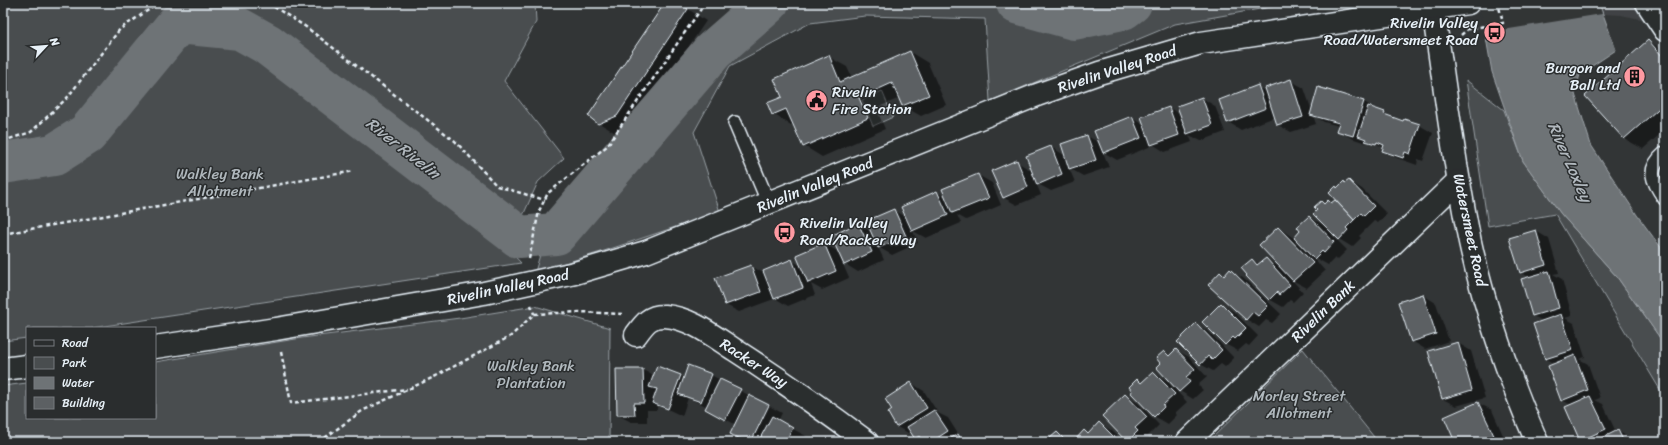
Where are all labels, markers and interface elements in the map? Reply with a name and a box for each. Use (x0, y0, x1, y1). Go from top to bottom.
place label: Rivelin Valley Road/Watersmeet Road (1324, 10, 1479, 53)
bus stop icon: Rivelin Valley Road/Watersmeet Road (1481, 19, 1507, 45)
north arrow (26, 26, 66, 66)
text: N (44, 33, 65, 50)
street label: Rivelin Valley Road (1054, 37, 1181, 100)
place label: Burgon and Ball Ltd (1546, 55, 1621, 98)
building icon: Burgon and Ball Ltd (1622, 64, 1648, 90)
place label: Rivelin Fire Station (832, 79, 911, 122)
public building icon: Rivelin Fire Station (803, 88, 829, 114)
water label: River Rivelin (359, 110, 448, 188)
water label: River Loxley (1539, 117, 1602, 209)
street label: Rivelin Valley Road (753, 149, 878, 220)
park label: Walkley Bank Allotment (176, 161, 264, 204)
street label: Watersmeet Road (1445, 171, 1495, 290)
place label: Rivelin Valley Road/Racker Way (800, 210, 917, 253)
bus stop icon: Rivelin Valley Road/Racker Way (771, 219, 797, 245)
street label: Rivelin Valley Road (445, 261, 572, 313)
street label: Rivelin Bank (1285, 273, 1361, 349)
legend (26, 327, 156, 419)
street label: Racker Way (715, 331, 793, 395)
text: Road (62, 332, 89, 354)
text: Park (62, 352, 87, 374)
park label: Walkley Bank Plantation (487, 353, 575, 396)
text: Water (62, 372, 95, 394)
park label: Morley Street Allotment (1253, 383, 1346, 426)
text: Building (62, 392, 105, 414)

